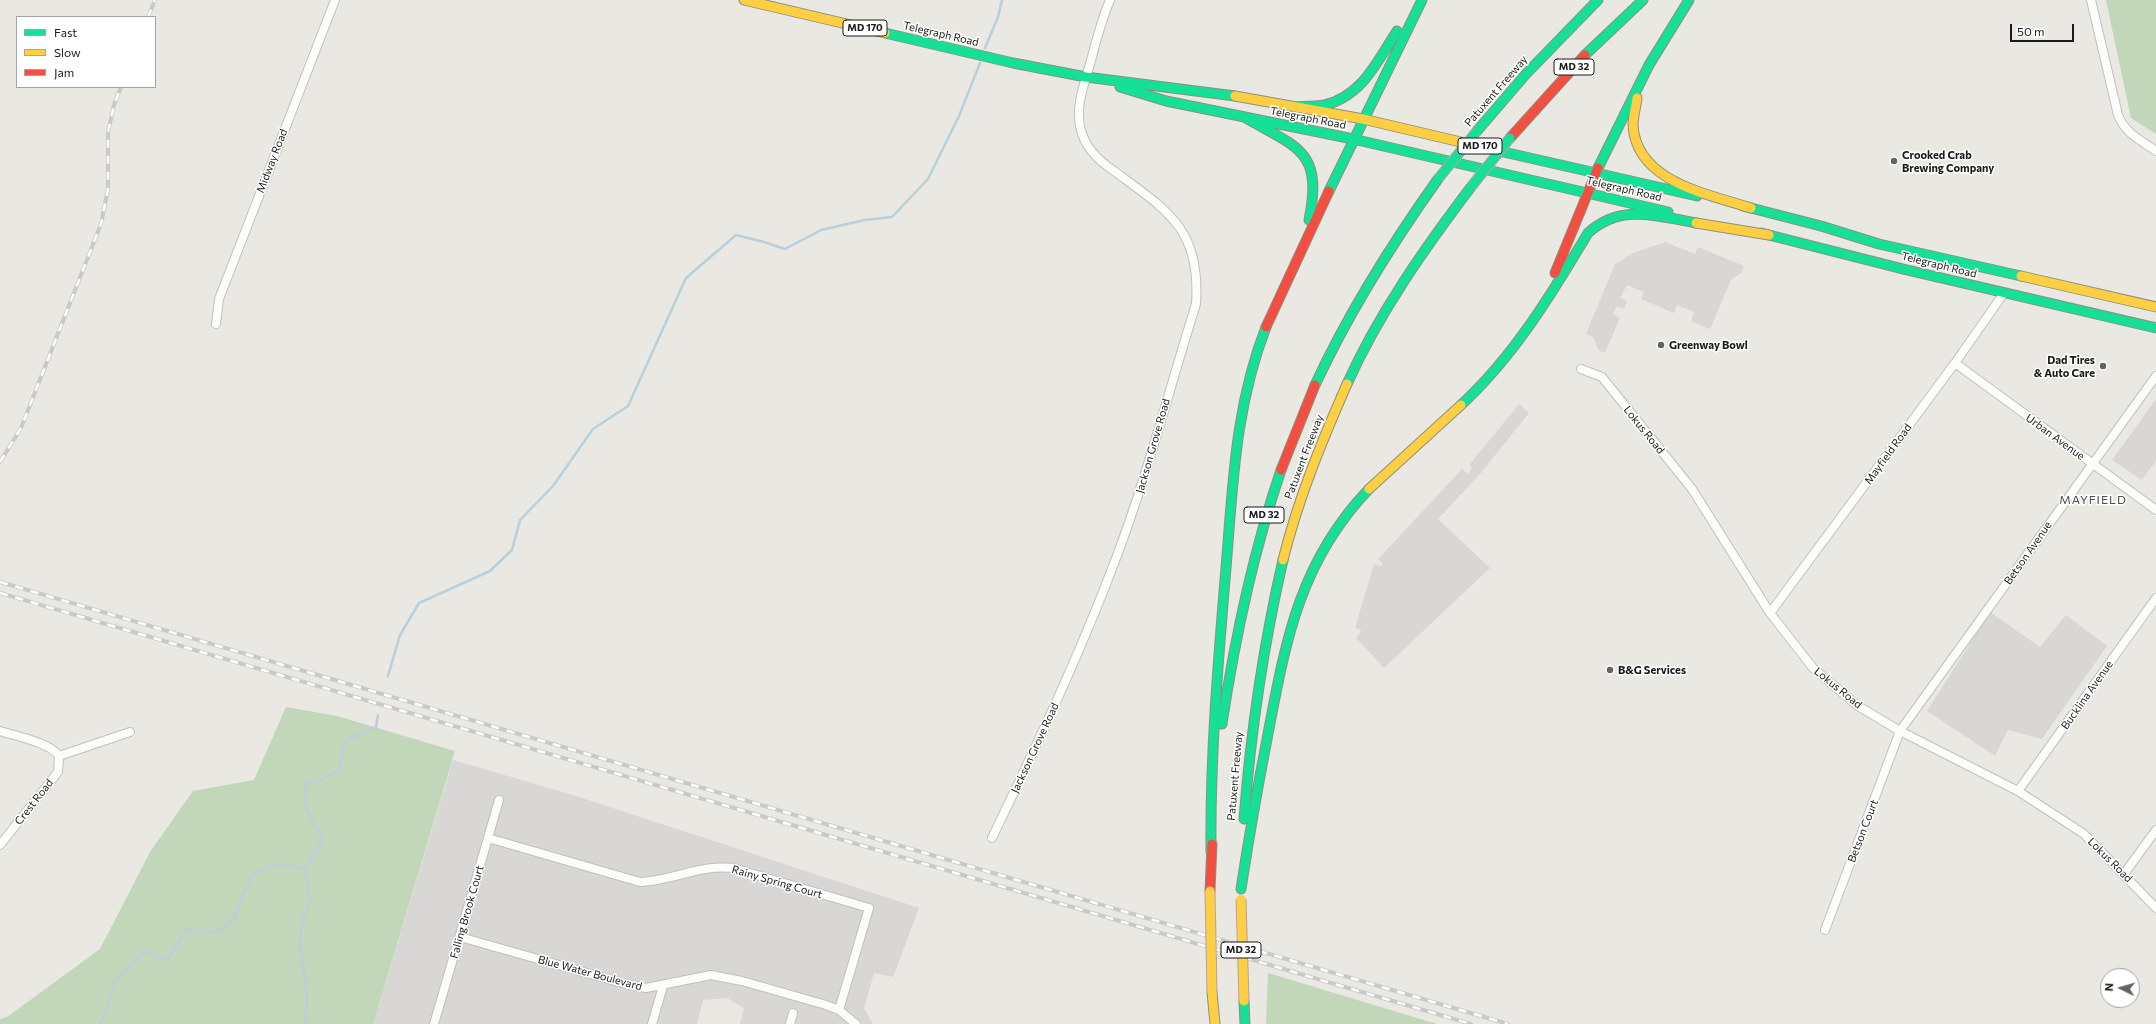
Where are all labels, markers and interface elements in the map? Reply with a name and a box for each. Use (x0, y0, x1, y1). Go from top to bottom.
legend (16, 16, 156, 88)
scale bar (2012, 16, 2076, 42)
street label: Telegraph Road (902, 19, 980, 49)
road number: MD 170 (843, 20, 887, 36)
text: 50 m (2017, 24, 2045, 38)
text: Fast (54, 25, 77, 39)
text: Slow (54, 45, 81, 59)
street label: Patuxent Freeway (1462, 53, 1530, 129)
road number: MD 32 (1554, 59, 1594, 75)
text: Jam (54, 65, 74, 79)
street label: Telegraph Road (1269, 104, 1347, 132)
street label: Midway Road (254, 127, 290, 195)
road number: MD 170 (1458, 138, 1502, 154)
place label: Crooked Crab Brewing Company (1902, 148, 1994, 174)
marker: Crooked Crab Brewing Company (1889, 156, 1899, 166)
street label: Telegraph Road (1585, 174, 1663, 204)
street label: Telegraph Road (1900, 249, 1978, 281)
place label: Greenway Bowl (1669, 338, 1748, 352)
marker: Greenway Bowl (1656, 340, 1666, 350)
place label: Dad Tires & Auto Care (2034, 353, 2095, 379)
marker: Dad Tires & Auto Care (2098, 361, 2108, 371)
street label: Jackson Grove Road (1133, 397, 1173, 495)
street label: Lokus Road (1621, 403, 1667, 457)
street label: Urban Avenue (2023, 411, 2087, 463)
street label: Patuxent Freeway (1282, 413, 1326, 501)
street label: Mayfield Road (1862, 421, 1914, 487)
district label: MAYFIELD (2059, 493, 2127, 507)
road number: MD 32 (1244, 507, 1284, 523)
street label: Betson Avenue (2001, 519, 2055, 587)
street label: Bucklina Avenue (2058, 658, 2116, 732)
place label: B&G Services (1618, 663, 1686, 677)
marker: B&G Services (1605, 665, 1615, 675)
street label: Lokus Road (1811, 665, 1865, 711)
street label: Jackson Grove Road (1008, 701, 1062, 795)
street label: Patuxent Freeway (1225, 731, 1245, 821)
street label: Crest Road (12, 776, 56, 828)
street label: Betson Court (1845, 798, 1881, 864)
street label: Lokus Road (2085, 835, 2135, 885)
street label: Rainy Spring Court (730, 863, 824, 901)
street label: Falling Brook Court (447, 864, 487, 960)
road number: MD 32 (1221, 942, 1261, 958)
street label: Blue Water Boulevard (537, 953, 643, 993)
north arrow (2100, 968, 2140, 1008)
text: N (2102, 982, 2115, 992)

